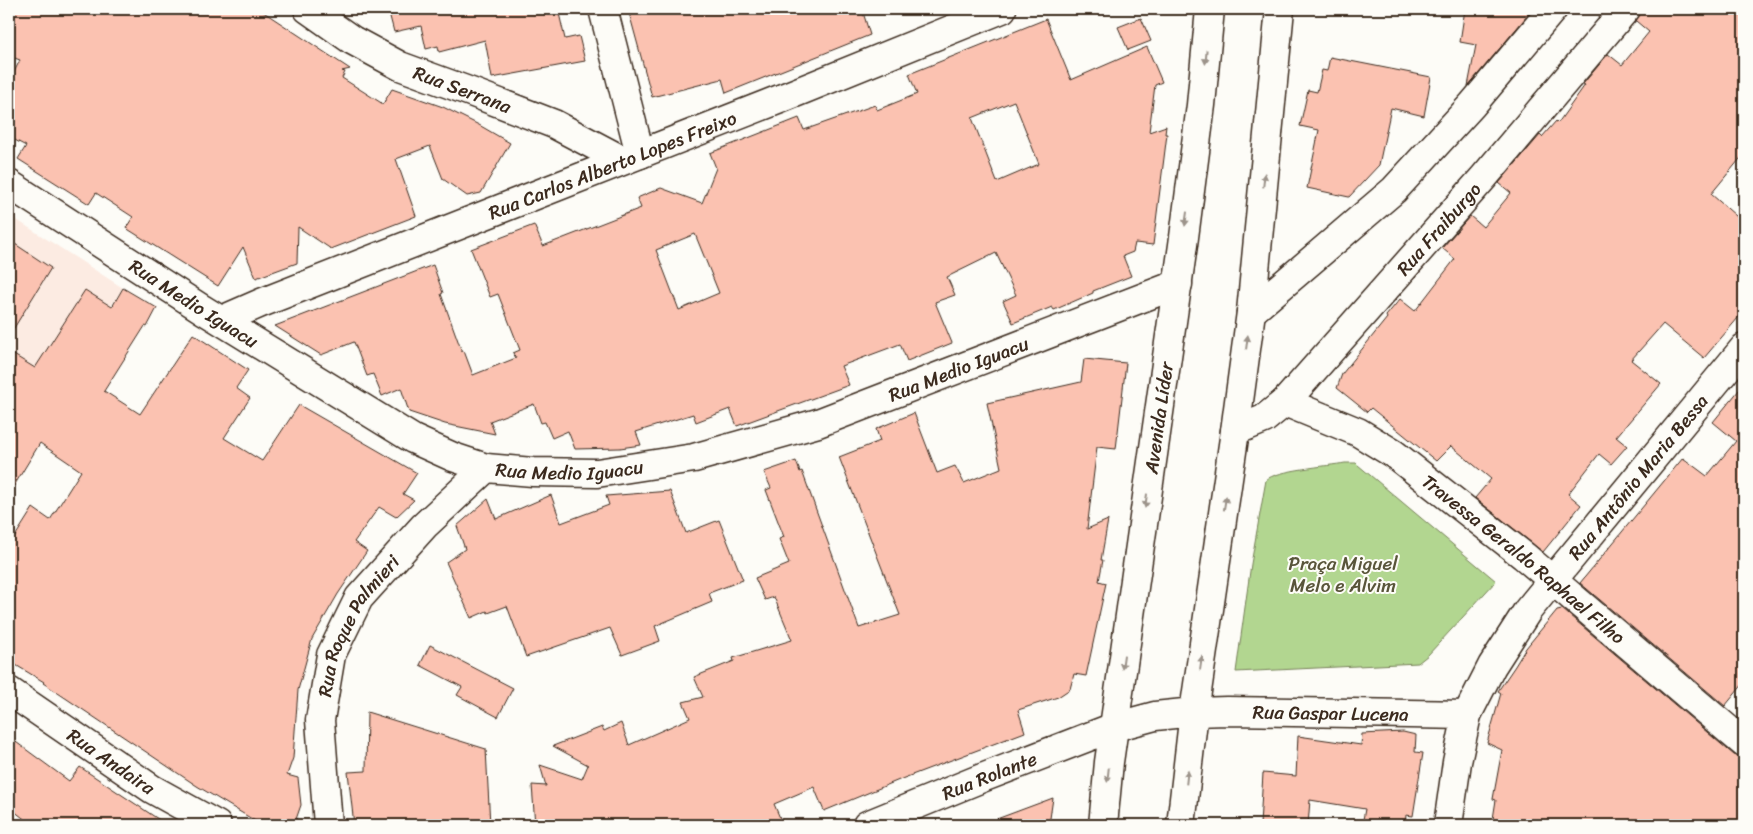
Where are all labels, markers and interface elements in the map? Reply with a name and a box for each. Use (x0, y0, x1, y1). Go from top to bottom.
one-way arrow (1202, 50, 1210, 66)
street label: Rua Serrana (409, 56, 517, 123)
street label: Rua Carlos Alberto Lopes Freixo (483, 102, 742, 229)
one-way arrow (1260, 172, 1268, 188)
street label: Rua Fraiburgo (1388, 174, 1490, 283)
one-way arrow (1182, 211, 1190, 227)
street label: Rua Medio Iguacu (122, 250, 265, 357)
street label: Rua Medio Iguacu (883, 327, 1033, 411)
one-way arrow (1243, 334, 1251, 350)
street label: Avenida Líder (1134, 359, 1183, 477)
street label: Rua Antônio Maria Bessa (1560, 386, 1717, 567)
street label: Rua Medio Iguacu (494, 450, 645, 490)
street label: Travessa Geraldo Raphael Filho (1414, 466, 1633, 653)
one-way arrow (1142, 493, 1150, 509)
one-way arrow (1221, 494, 1229, 510)
street label: Rua Roque Palmieri (308, 546, 408, 699)
park label: Praça Miguel Melo e Alvim (1288, 547, 1398, 602)
one-way arrow (1119, 654, 1127, 670)
one-way arrow (1197, 655, 1205, 671)
street label: Rua Gaspar Lucena (1252, 695, 1409, 731)
street label: Rua Andaira (60, 719, 162, 804)
street label: Rua Rolante (937, 742, 1042, 810)
one-way arrow (1104, 767, 1112, 783)
one-way arrow (1183, 769, 1191, 785)

